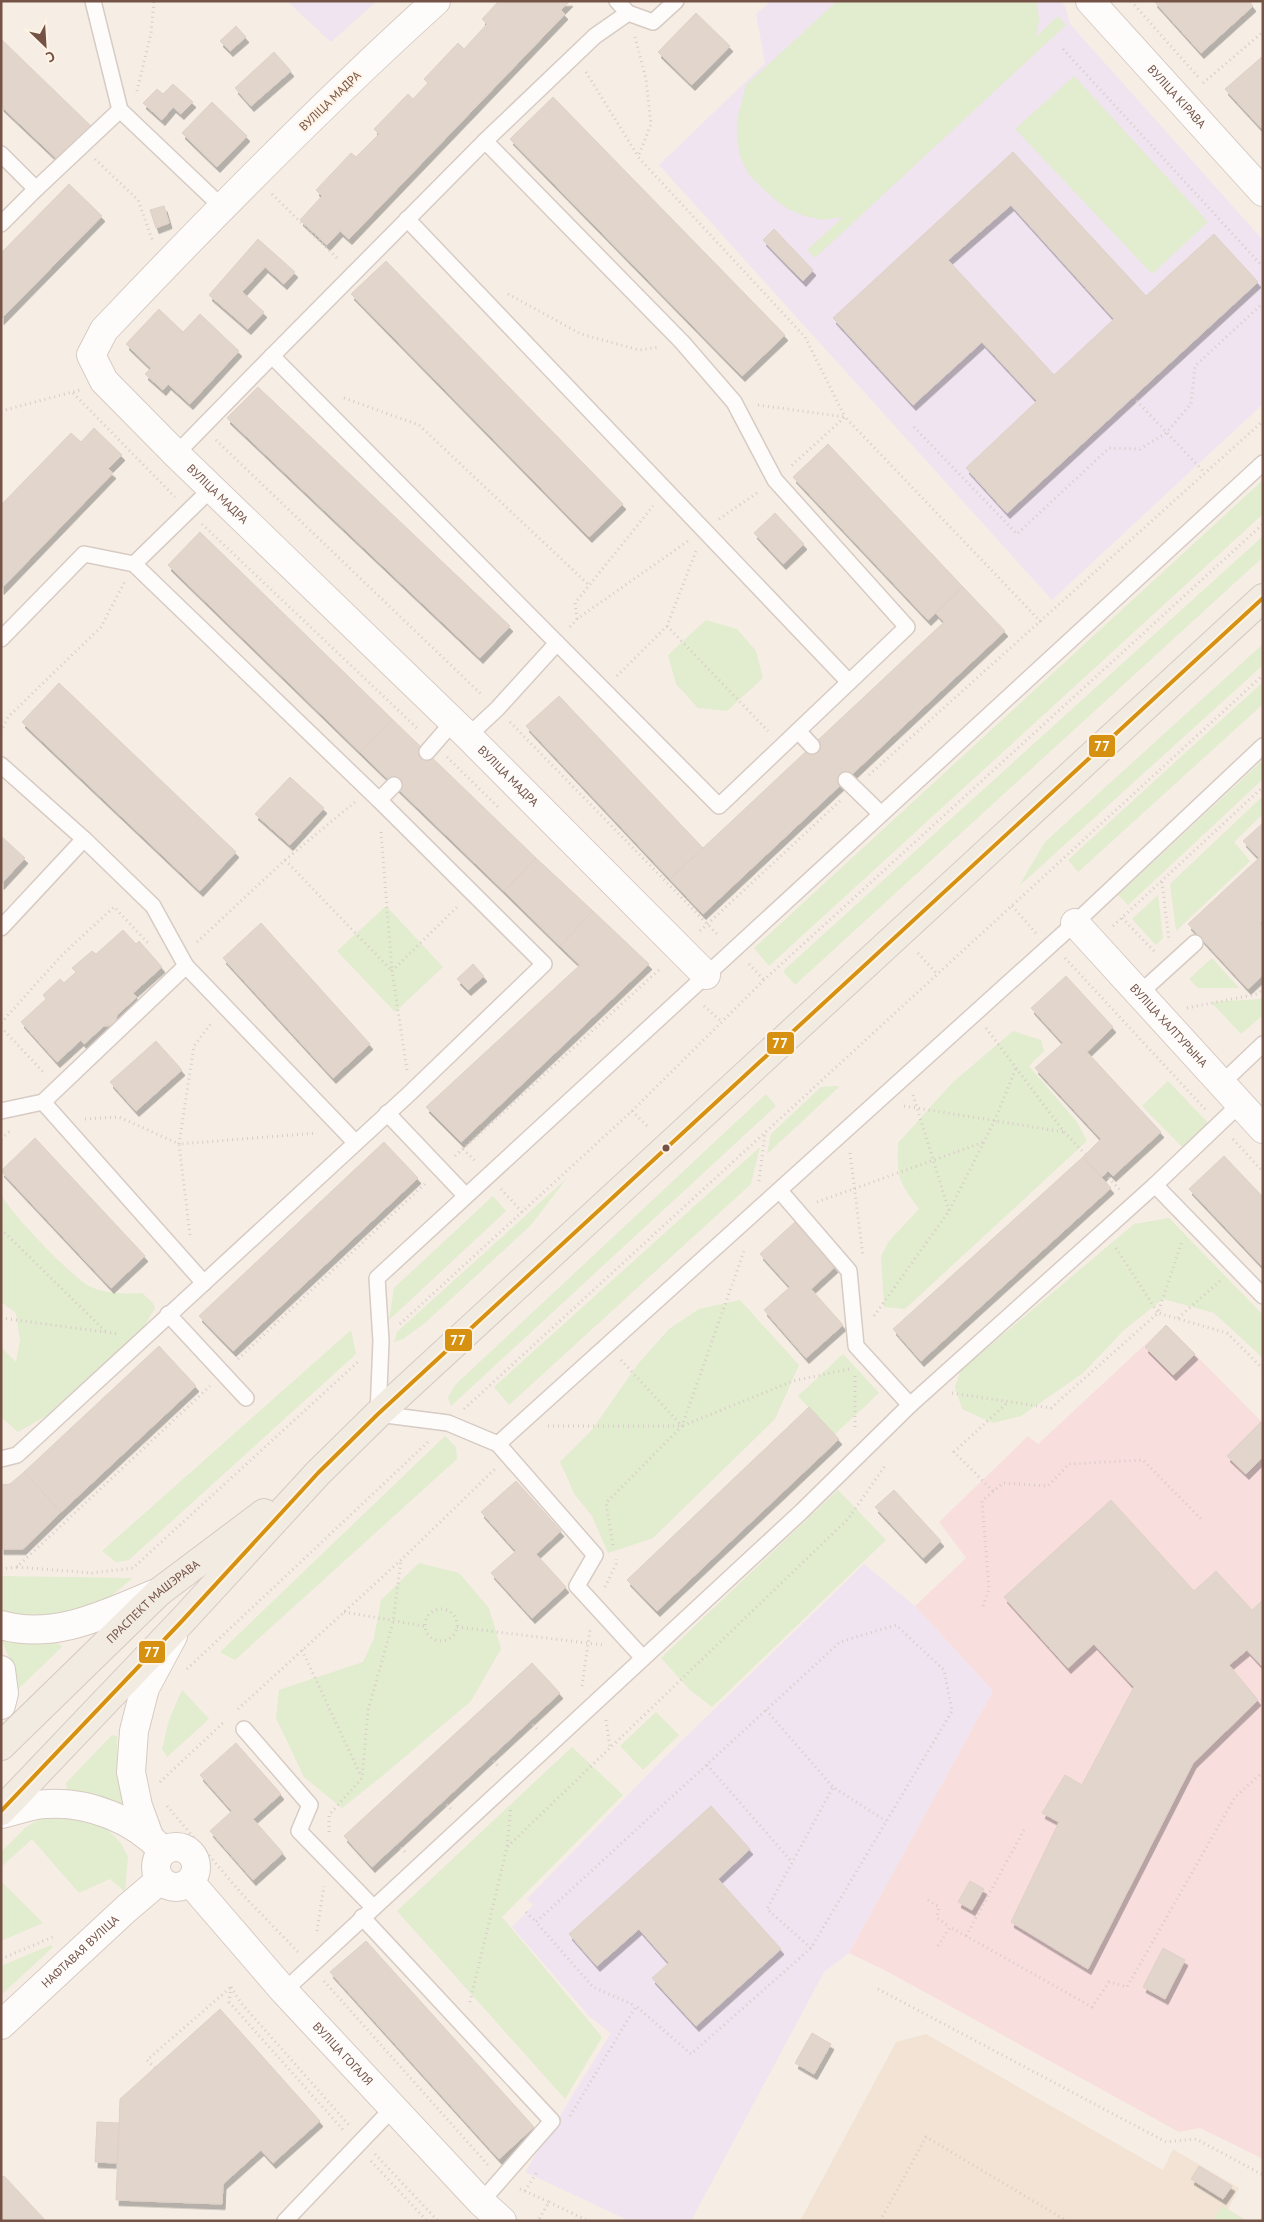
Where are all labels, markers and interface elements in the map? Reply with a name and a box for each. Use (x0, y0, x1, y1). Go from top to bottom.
north arrow (20, 20, 70, 70)
text: С (43, 47, 58, 67)
street label: ВУЛІЦА КІРАВА (1145, 62, 1209, 131)
street label: ВУЛІЦА МАДРА (296, 68, 364, 134)
street label: ВУЛІЦА МАДРА (184, 461, 252, 527)
line badge: 77 (1088, 734, 1116, 758)
text: 77 (1094, 737, 1110, 755)
street label: ВУЛІЦА МАДРА (475, 742, 542, 809)
street label: ВУЛІЦА ХАЛТУРЫНА (1127, 980, 1211, 1070)
line badge: 77 (766, 1031, 795, 1055)
text: 77 (772, 1034, 788, 1052)
unlabelled marker (661, 1143, 671, 1153)
line badge: 77 (444, 1328, 473, 1352)
text: 77 (450, 1331, 466, 1349)
street label: ПРАСПЕКТ МАШЭРАВА (103, 1556, 202, 1646)
line badge: 77 (138, 1640, 166, 1664)
text: 77 (144, 1643, 160, 1661)
street label: НАФТАВАЯ ВУЛІЦА (38, 1912, 122, 1991)
street label: ВУЛІЦА ГОГАЛЯ (310, 2019, 376, 2088)

